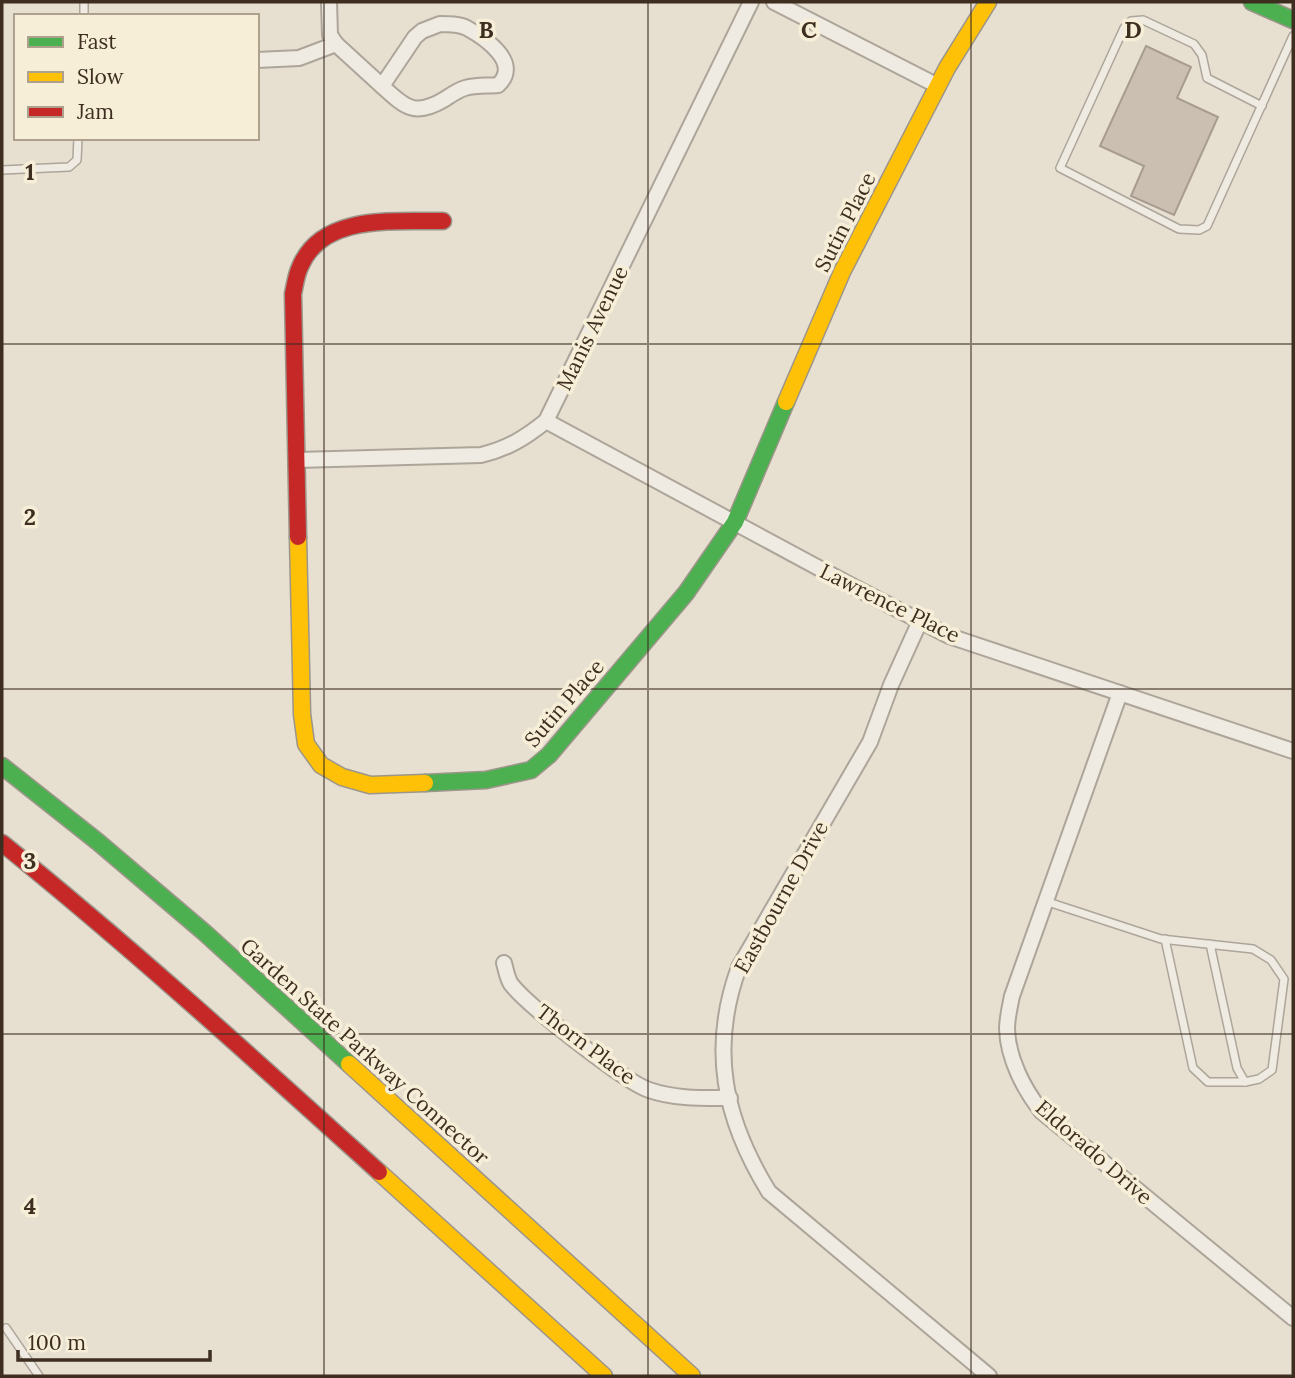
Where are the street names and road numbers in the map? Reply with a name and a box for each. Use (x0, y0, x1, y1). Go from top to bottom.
street label: Sutin Place (808, 168, 882, 276)
street label: Manis Avenue (550, 261, 634, 395)
street label: Lawrence Place (816, 557, 964, 649)
street label: Sutin Place (518, 653, 610, 753)
street label: Eastbourne Drive (728, 816, 834, 978)
street label: Garden State Parkway Connector (235, 932, 495, 1170)
street label: Thorn Place (531, 998, 641, 1090)
street label: Eldorado Drive (1030, 1094, 1158, 1210)

